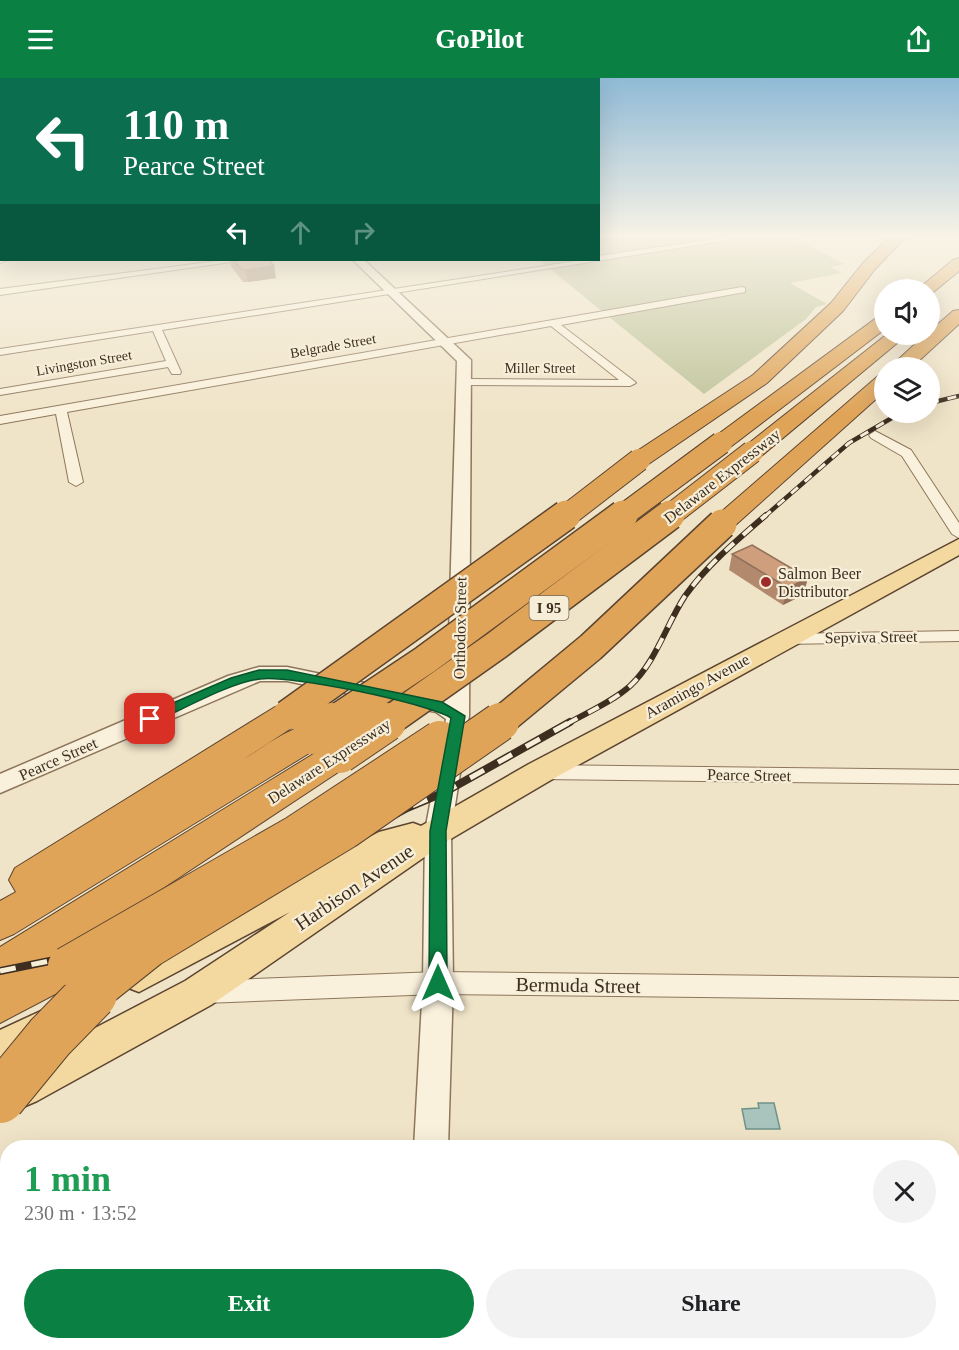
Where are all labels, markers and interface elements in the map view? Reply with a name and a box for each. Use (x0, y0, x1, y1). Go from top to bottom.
icon: menu (24, 23, 57, 56)
icon: share (902, 23, 935, 56)
text: GoPilot (435, 24, 524, 54)
icon: left (24, 102, 102, 180)
text: 110 m (123, 102, 229, 148)
text: Pearce Street (123, 151, 265, 181)
icon: left (221, 216, 254, 249)
icon: ahead (284, 216, 317, 249)
icon: right (347, 216, 380, 249)
map controls (874, 279, 940, 423)
button: sound (874, 279, 940, 345)
street label: Belgrade Street (289, 331, 377, 361)
street label: Livingston Street (35, 347, 133, 379)
button: layers (874, 357, 940, 423)
street label: Miller Street (504, 361, 576, 376)
street label: Delaware Expressway (661, 425, 784, 527)
place label: Salmon Beer Distributor (778, 565, 862, 600)
marker: Salmon Beer Distributor (759, 575, 773, 589)
street label: Orthodox Street (451, 576, 469, 679)
road number: I 95 (530, 596, 568, 620)
street label: Sepviva Street (824, 628, 918, 647)
street label: Aramingo Avenue (642, 650, 753, 723)
pin (124, 693, 175, 744)
icon: arrive (133, 702, 166, 735)
street label: Delaware Expressway (265, 715, 394, 808)
street label: Pearce Street (16, 734, 100, 784)
street label: Pearce Street (707, 766, 792, 784)
street label: Harbison Avenue (291, 839, 417, 935)
position arrow (406, 951, 470, 1015)
street label: Bermuda Street (515, 973, 641, 997)
text: 1 min (24, 1159, 111, 1199)
button: close (873, 1160, 936, 1223)
text: 230 m · 13:52 (24, 1202, 137, 1224)
button: Exit (24, 1269, 474, 1338)
button: Share (486, 1269, 936, 1338)

